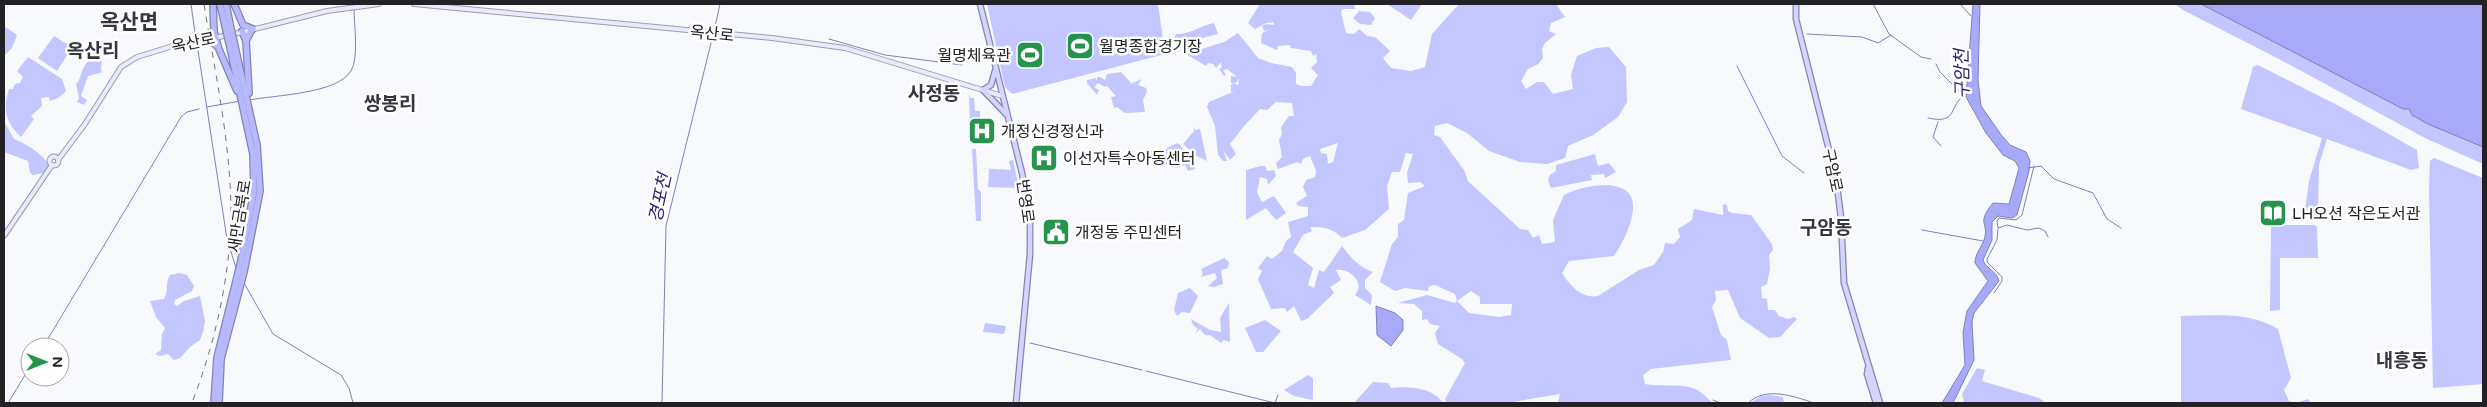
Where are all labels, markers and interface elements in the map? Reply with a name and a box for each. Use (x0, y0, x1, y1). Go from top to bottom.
district label: 옥산면 (100, 10, 158, 35)
street label: 옥산로 (689, 22, 735, 46)
street label: 옥산로 (170, 29, 217, 57)
sports icon: 월명종합경기장 (1065, 31, 1095, 61)
place label: 월명종합경기장 (1099, 37, 1202, 57)
district label: 옥산리 (67, 40, 119, 62)
sports icon: 월명체육관 (1015, 40, 1045, 70)
place label: 월명체육관 (937, 46, 1011, 66)
water label: 구암천 (1951, 47, 1973, 99)
district label: 사정동 (908, 83, 960, 105)
district label: 쌍봉리 (364, 93, 416, 115)
hospital icon: 개정신경정신과 (967, 116, 997, 146)
place label: 개정신경정신과 (1001, 122, 1104, 142)
hospital icon: 이선자특수아동센터 (1029, 143, 1059, 173)
street label: 구암로 (1818, 147, 1846, 194)
place label: 이선자특수아동센터 (1063, 149, 1195, 169)
water label: 경포천 (644, 169, 676, 225)
street label: 새만금북로 (224, 178, 256, 254)
street label: 번영로 (1012, 178, 1038, 225)
library icon: LH오션 작은도서관 (2258, 198, 2288, 228)
place label: LH오션 작은도서관 (2292, 204, 2421, 224)
public building icon: 개정동 주민센터 (1041, 217, 1071, 247)
district label: 구암동 (1800, 217, 1852, 239)
place label: 개정동 주민센터 (1075, 223, 1182, 243)
north arrow (20, 337, 70, 387)
district label: 내흥동 (2376, 350, 2428, 372)
text: N (49, 356, 66, 368)

